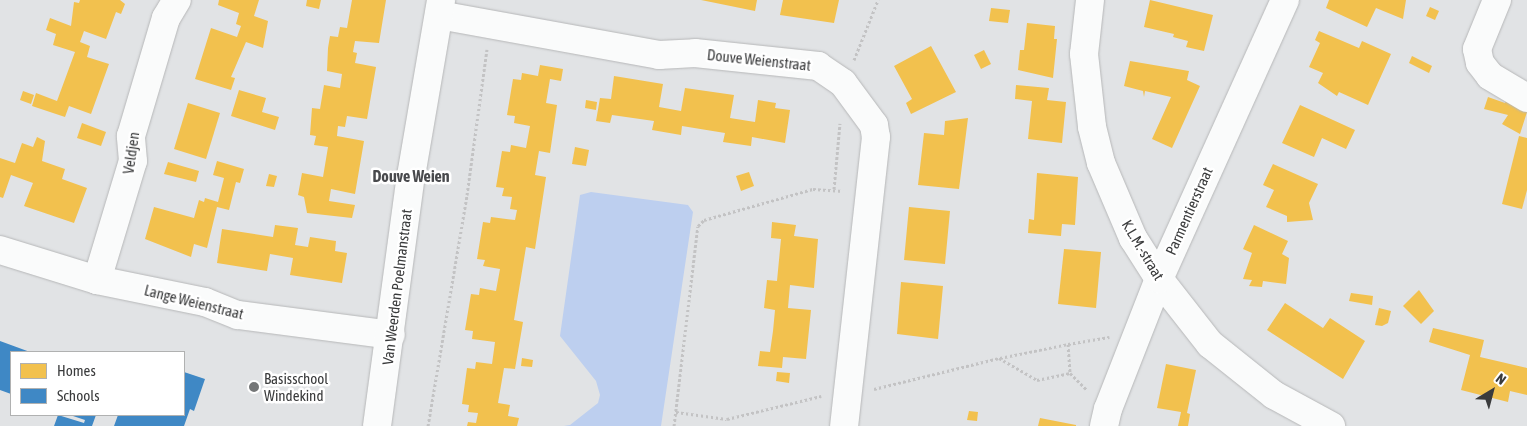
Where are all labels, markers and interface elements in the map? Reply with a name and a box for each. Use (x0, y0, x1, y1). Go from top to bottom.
street label: Douve Weienstraat (706, 46, 812, 74)
street label: Veldjen (119, 131, 143, 175)
street label: Parmentierstraat (1162, 164, 1216, 258)
district label: Douve Weien (372, 166, 450, 186)
street label: Van Weerden Poelmanstraat (379, 208, 415, 366)
street label: K.L.M.-straat (1118, 217, 1168, 283)
street label: Lange Weienstraat (142, 281, 246, 323)
legend (10, 351, 185, 416)
text: Homes (57, 362, 96, 379)
north arrow (1467, 366, 1517, 416)
place label: Basisschool Windekind (264, 369, 328, 404)
text: N (1493, 370, 1509, 388)
marker: Basisschool Windekind (248, 381, 260, 393)
text: Schools (57, 387, 100, 404)

